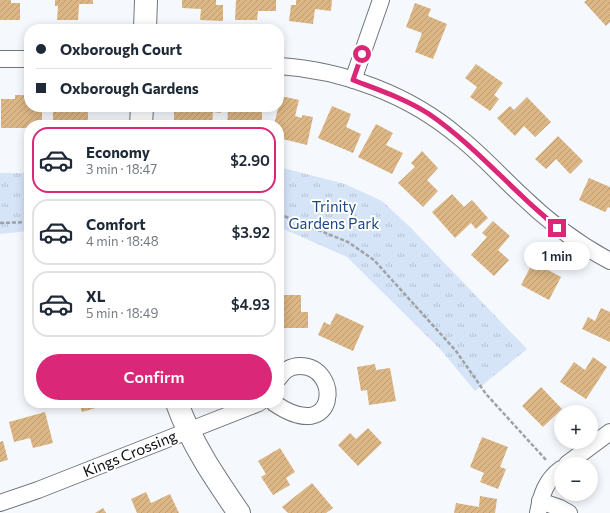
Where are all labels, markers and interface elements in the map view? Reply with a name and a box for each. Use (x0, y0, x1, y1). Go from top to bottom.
text: Oxborough Court (60, 40, 182, 58)
route start (353, 45, 371, 63)
text: Oxborough Gardens (60, 79, 199, 97)
icon: car (38, 142, 74, 178)
text: Economy (86, 143, 150, 161)
text: $2.90 (230, 151, 270, 169)
text: 3 min · 18:47 (86, 161, 157, 177)
park label: Trinity Gardens Park (289, 197, 379, 232)
icon: car (38, 214, 74, 250)
text: Comfort (86, 215, 146, 233)
route end (548, 219, 566, 237)
text: $3.92 (232, 223, 270, 241)
text: 4 min · 18:48 (86, 233, 159, 249)
callout: 1 min (524, 242, 590, 270)
text: 1 min (542, 248, 572, 264)
icon: car (38, 286, 74, 322)
text: XL (86, 287, 105, 305)
text: $4.93 (231, 295, 270, 313)
text: 5 min · 18:49 (86, 305, 158, 321)
button: Confirm (36, 354, 272, 400)
map controls (554, 405, 598, 501)
button: + (554, 405, 598, 449)
street label: Kings Crossing (80, 426, 179, 480)
button: − (554, 457, 598, 501)

